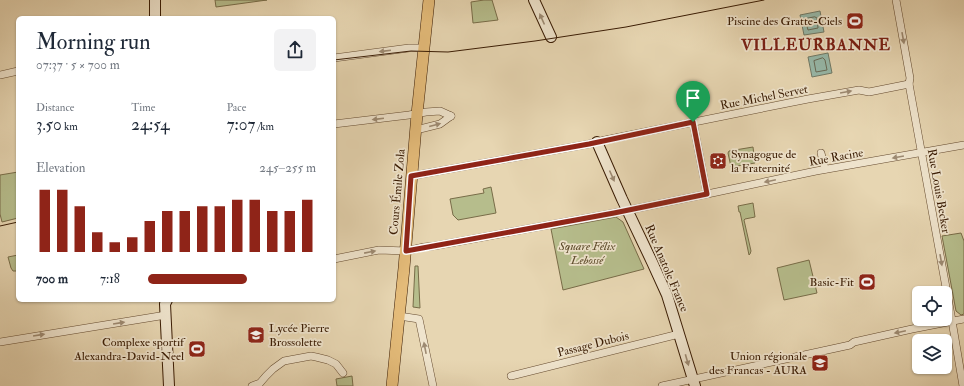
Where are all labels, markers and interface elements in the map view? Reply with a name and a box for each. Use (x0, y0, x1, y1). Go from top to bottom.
sports icon: Piscine des Gratte-Ciels (845, 11, 865, 31)
one-way arrow (539, 12, 545, 24)
place label: Piscine des Gratte-Ciels (727, 14, 842, 29)
text: Morning run (36, 28, 151, 56)
button: share (274, 29, 316, 71)
one-way arrow (900, 32, 906, 45)
district label: VILLEURBANNE (740, 35, 891, 55)
one-way arrow (379, 48, 391, 55)
text: 07:37 · 5 × 700 m (36, 57, 120, 73)
pin (676, 81, 710, 122)
street label: Rue Michel Servet (719, 82, 809, 113)
icon: arrive (682, 87, 704, 109)
one-way arrow (840, 89, 852, 95)
text: Distance (36, 101, 74, 114)
text: Time (131, 101, 155, 114)
text: Pace (227, 101, 246, 114)
text: 3.50 (36, 114, 62, 135)
text: 24:54 (131, 114, 170, 135)
text: 7:07 (227, 114, 255, 135)
one-way arrow (372, 116, 384, 122)
text: km (62, 120, 78, 133)
text: /km (255, 120, 274, 133)
one-way arrow (429, 122, 441, 128)
street label: Rue Racine (808, 145, 864, 170)
street label: Cours Émile Zola (386, 147, 409, 236)
place label: Synagogue de la Fraternité (731, 147, 796, 176)
street label: Rue Louis Becker (924, 148, 953, 235)
synagogue icon: Synagogue de la Fraternité (708, 151, 728, 171)
one-way arrow (892, 154, 904, 160)
text: Elevation (36, 160, 86, 176)
text: 245–255 m (259, 160, 316, 176)
one-way arrow (609, 171, 615, 182)
one-way arrow (764, 178, 777, 184)
street label: Rue Anatole France (641, 222, 692, 314)
park label: Square Félix Lebossé (558, 239, 616, 268)
one-way arrow (363, 249, 376, 255)
one-way arrow (938, 254, 944, 266)
text: 700 m (36, 271, 68, 287)
text: 7:18 (100, 271, 120, 287)
sports icon: Basic-Fit (857, 272, 877, 292)
place label: Basic-Fit (810, 275, 854, 290)
map controls (912, 286, 952, 374)
button: locate (912, 286, 952, 326)
one-way arrow (113, 319, 125, 325)
place label: Lycée Pierre Brossolette (269, 321, 329, 350)
school or university icon: Lycée Pierre Brossolette (246, 325, 266, 345)
street label: Passage Dubois (556, 328, 630, 361)
one-way arrow (894, 329, 906, 335)
one-way arrow (32, 332, 45, 338)
button: layers (912, 334, 952, 374)
place label: Complexe sportif Alexandra-David-Neel (73, 335, 186, 364)
sports icon: Complexe sportif Alexandra-David-Neel (187, 339, 207, 359)
one-way arrow (422, 342, 428, 354)
place label: Union régionale des Francas - AURA (709, 349, 807, 378)
school or university icon: Union régionale des Francas - AURA (810, 353, 830, 373)
one-way arrow (684, 355, 690, 367)

